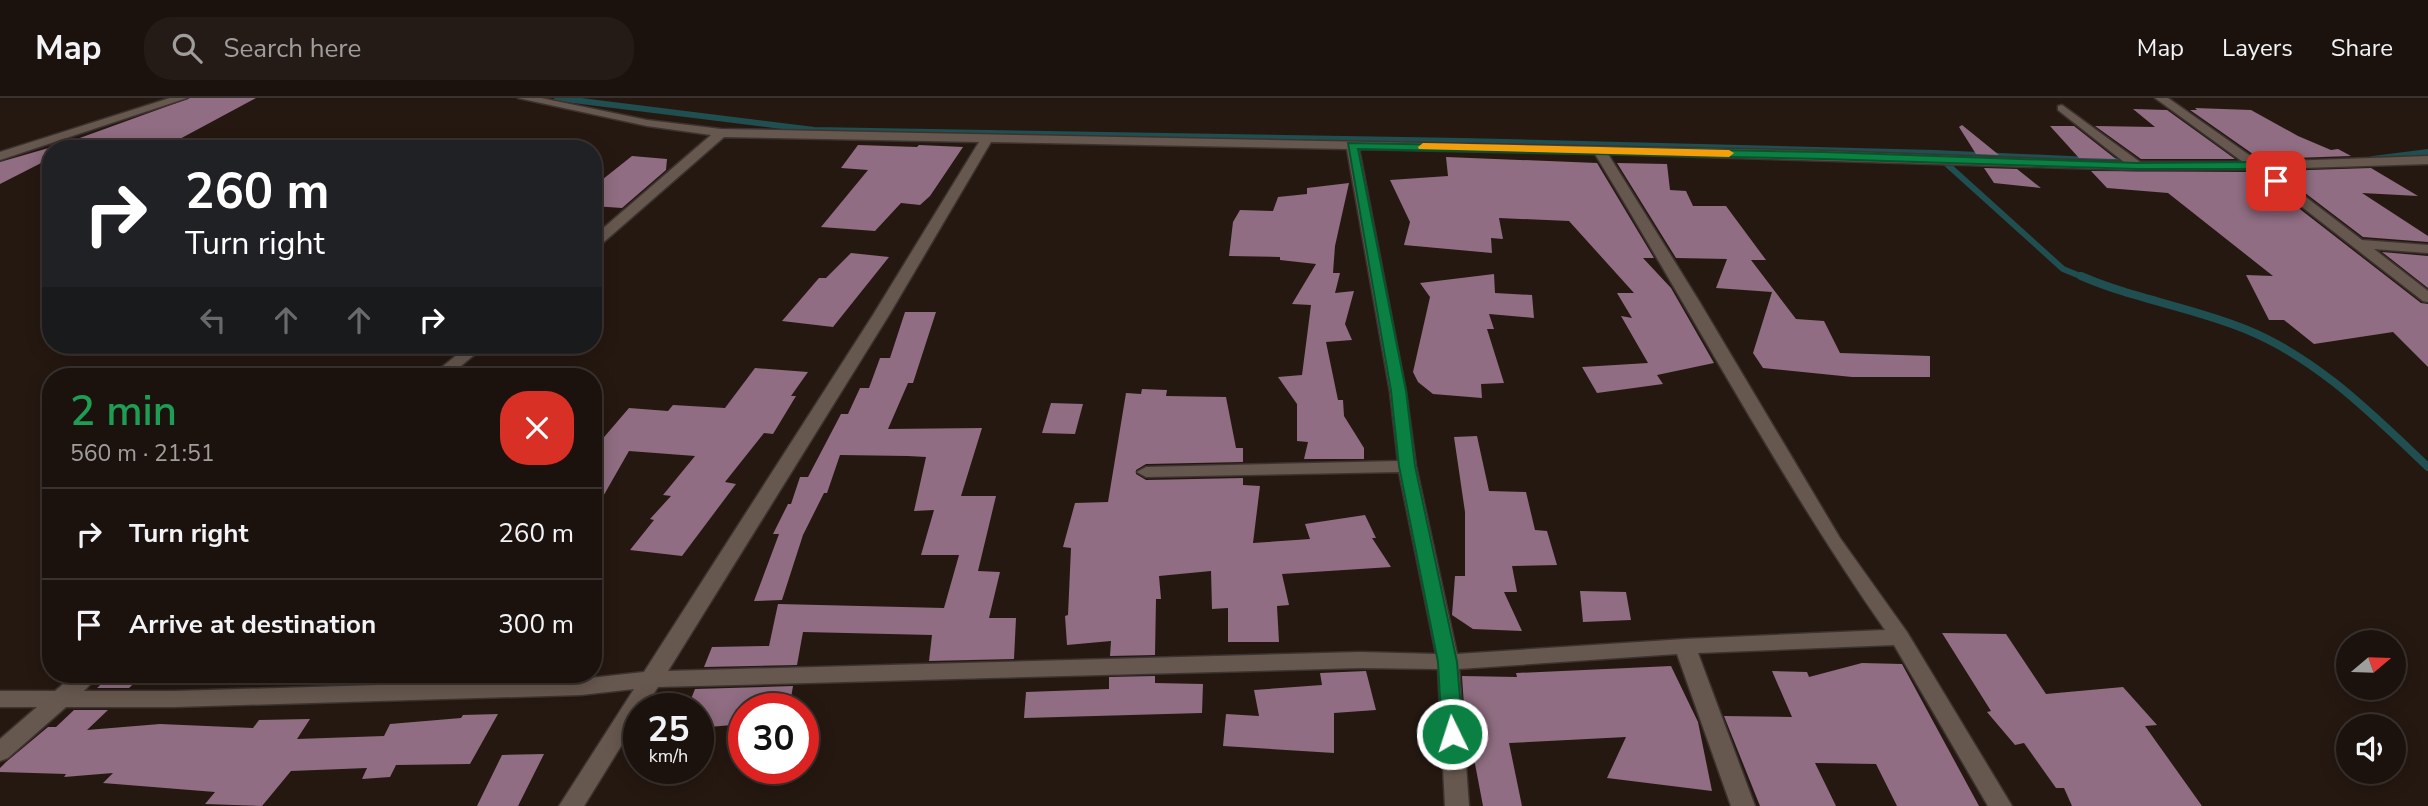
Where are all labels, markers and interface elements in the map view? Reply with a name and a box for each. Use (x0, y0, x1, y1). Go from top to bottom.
search box (144, 17, 634, 80)
text: Map (35, 26, 102, 71)
icon: search (168, 29, 206, 67)
text: Search here (224, 31, 361, 66)
text: Map (2137, 32, 2184, 64)
text: Layers (2222, 32, 2293, 64)
text: Share (2331, 32, 2393, 64)
pin (2246, 151, 2306, 211)
text: 260 m (185, 158, 329, 225)
icon: arrive (2257, 162, 2295, 200)
icon: right (70, 168, 161, 259)
text: Turn right (185, 222, 325, 265)
icon: left (194, 301, 232, 339)
icon: ahead (267, 301, 305, 339)
icon: ahead (340, 301, 378, 339)
icon: right (413, 301, 451, 339)
text: 2 min (70, 383, 177, 440)
button: close (500, 391, 574, 465)
text: 560 m · 21:51 (70, 438, 215, 469)
icon: right (70, 515, 108, 553)
text: Turn right (129, 516, 248, 551)
text: 260 m (498, 516, 574, 551)
icon: arrive (70, 606, 108, 644)
text: Arrive at destination (129, 607, 376, 642)
text: 300 m (498, 607, 574, 642)
north arrow (2336, 630, 2406, 700)
map controls (2336, 630, 2406, 784)
speed limit sign: 30 (728, 693, 819, 784)
position arrow (1415, 697, 1489, 771)
text: 25 (647, 706, 690, 753)
button: sound (2336, 714, 2406, 784)
text: km/h (649, 744, 688, 768)

